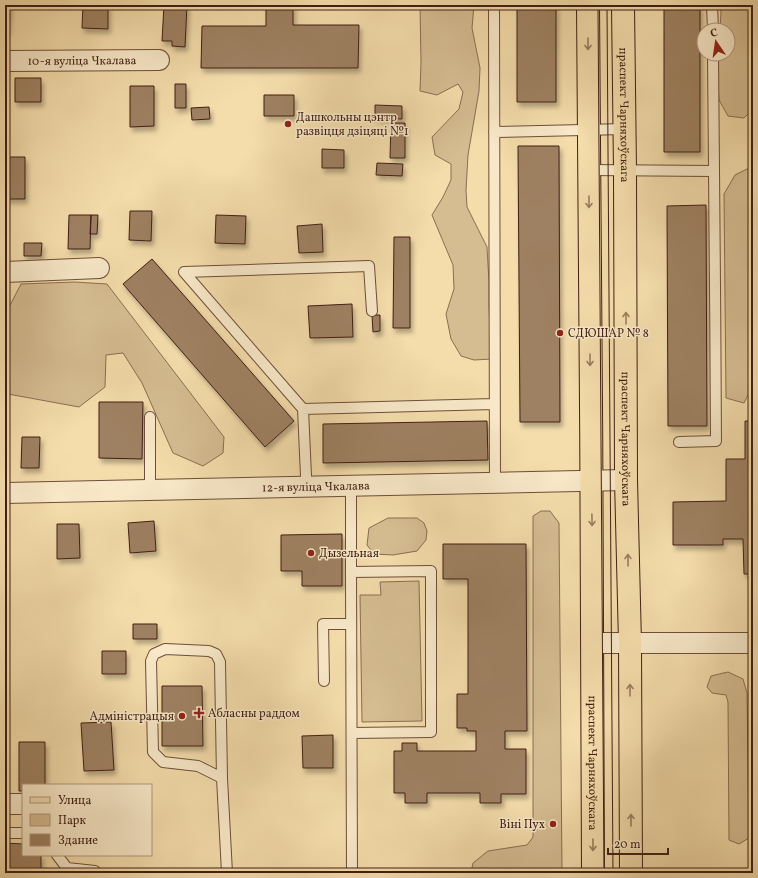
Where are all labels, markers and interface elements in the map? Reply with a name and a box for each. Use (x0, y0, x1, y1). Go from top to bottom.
north arrow (696, 22, 736, 62)
text: С (709, 26, 719, 42)
one-way arrow (584, 37, 592, 50)
street label: праспект Чарняхоўскага (615, 47, 632, 182)
street label: 10-я вуліца Чкалава (27, 53, 137, 70)
place label: Дашкольны цэнтр развіцця дзіцяці №1 (296, 110, 409, 140)
marker: Дашкольны цэнтр развіцця дзіцяці №1 (283, 119, 293, 129)
one-way arrow (585, 195, 593, 208)
one-way arrow (622, 312, 630, 325)
place label: СДЮШАР № 8 (568, 326, 649, 342)
marker: СДЮШАР № 8 (555, 328, 565, 338)
one-way arrow (586, 353, 594, 366)
street label: праспект Чарняхоўскага (617, 372, 634, 507)
street label: 12-я вуліца Чкалава (262, 478, 370, 497)
one-way arrow (588, 513, 595, 526)
place label: Дызельная (319, 546, 379, 562)
marker: Дызельная (306, 548, 316, 558)
one-way arrow (624, 554, 632, 567)
one-way arrow (626, 684, 634, 697)
street label: праспект Чарняхоўскага (584, 696, 600, 830)
place label: Абласны раддом (208, 706, 300, 722)
marker: Абласны раддом (193, 707, 205, 719)
place label: Адміністрацыя (90, 709, 174, 725)
marker: Адміністрацыя (177, 711, 187, 721)
legend (22, 784, 152, 856)
text: Улица (58, 793, 91, 809)
text: Парк (58, 813, 86, 829)
one-way arrow (627, 814, 635, 827)
place label: Віні Пух (499, 817, 545, 833)
marker: Віні Пух (548, 819, 558, 829)
scale bar (608, 830, 668, 856)
text: Здание (58, 833, 98, 849)
text: 20 m (614, 837, 641, 853)
one-way arrow (589, 838, 597, 851)

